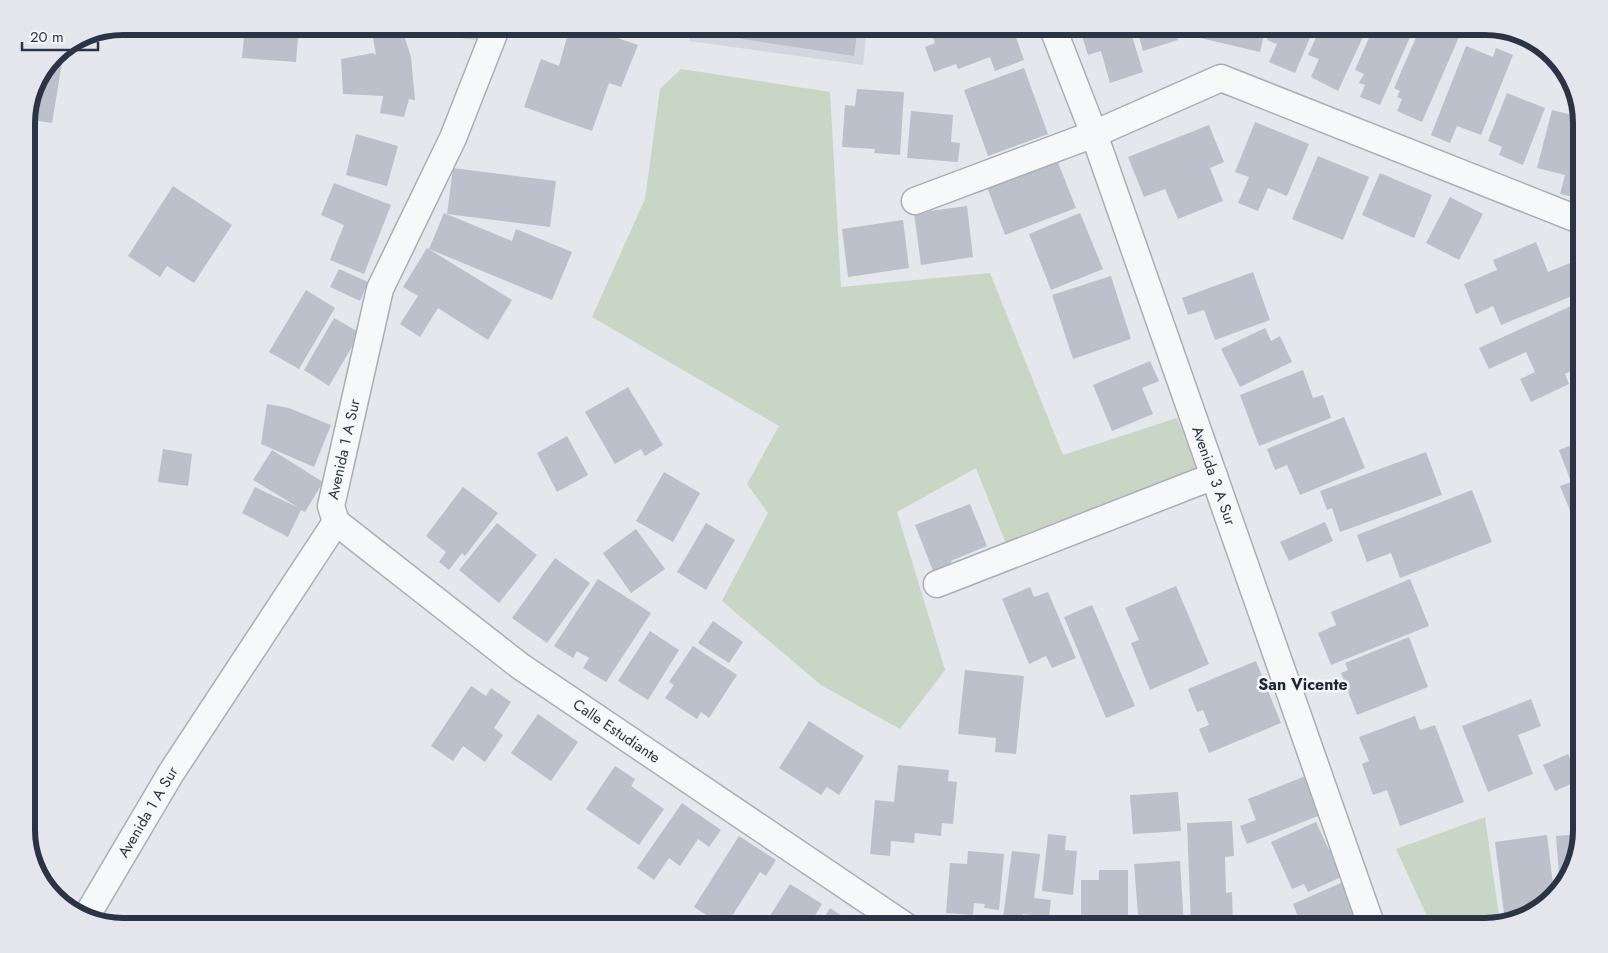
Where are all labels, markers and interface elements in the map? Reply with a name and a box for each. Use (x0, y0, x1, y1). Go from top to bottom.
scale bar (22, 20, 99, 52)
text: 20 m (30, 26, 64, 48)
street label: Avenida 1 A Sur (322, 396, 366, 502)
street label: Avenida 3 A Sur (1186, 423, 1242, 529)
district label: San Vicente (1258, 673, 1348, 696)
street label: Calle Estudiante (568, 694, 665, 769)
street label: Avenida 1 A Sur (113, 761, 184, 862)

